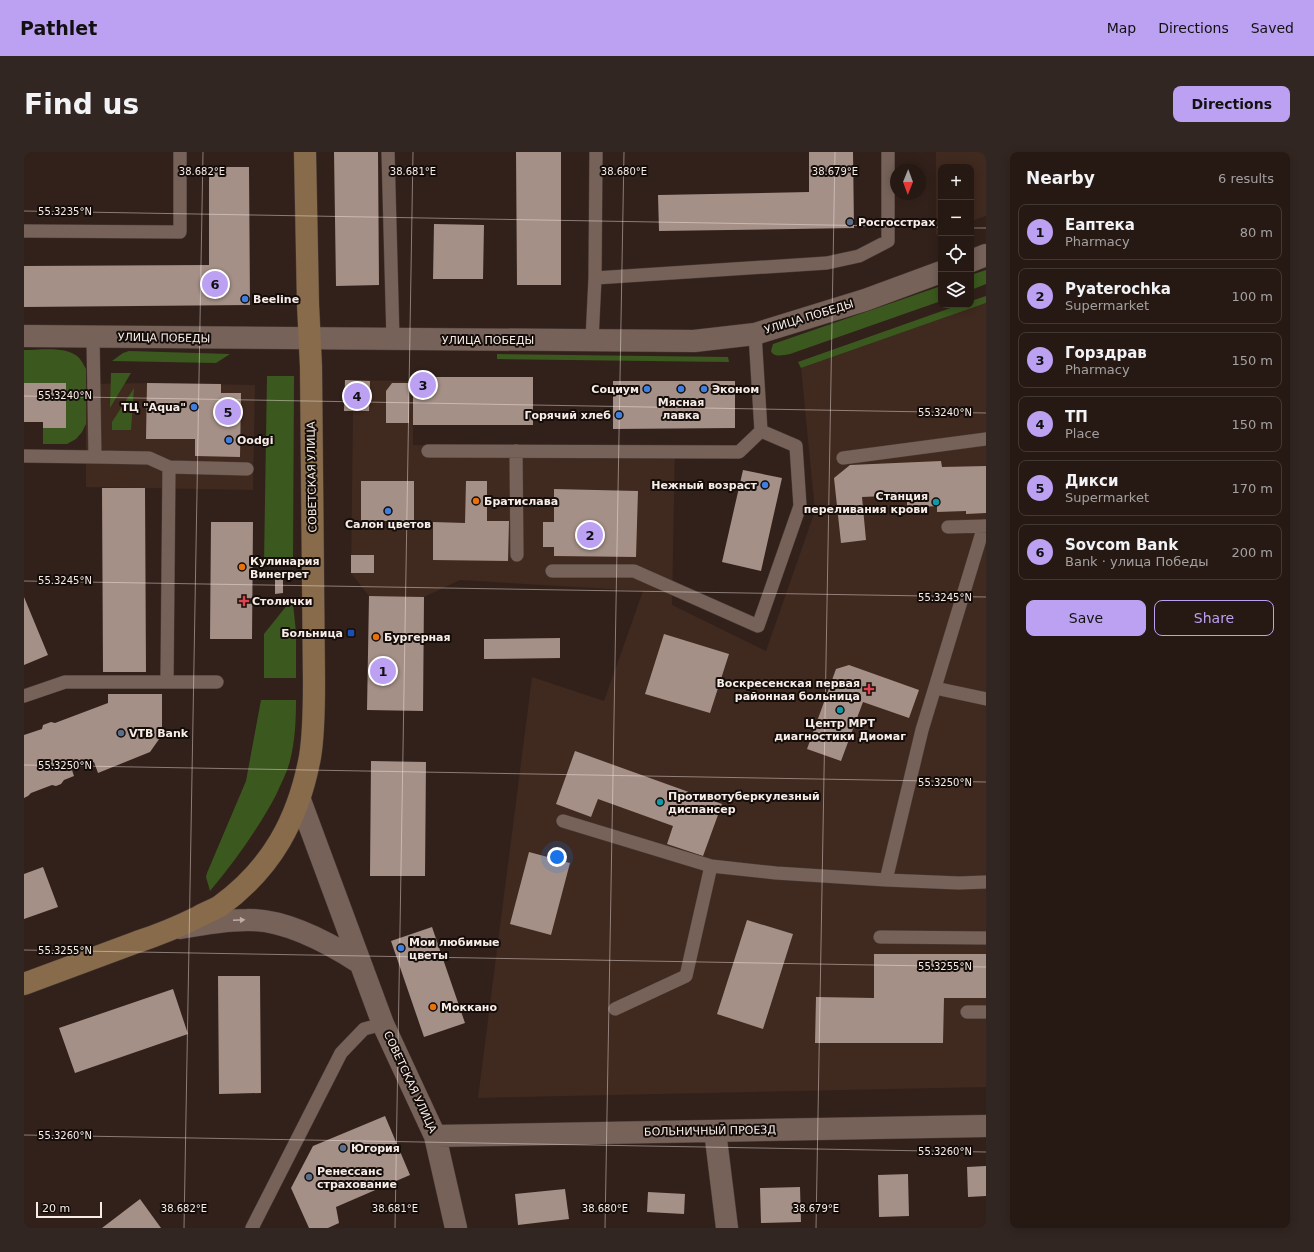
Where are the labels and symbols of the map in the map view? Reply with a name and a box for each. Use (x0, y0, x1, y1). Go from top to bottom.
north arrow (890, 164, 926, 200)
text: 38.682°E (179, 166, 225, 177)
text: 38.681°E (390, 166, 436, 177)
text: 38.680°E (601, 166, 647, 177)
text: 38.679°E (812, 166, 858, 177)
text: 55.3235°N (38, 206, 92, 217)
place label: Росгосстрах (858, 216, 935, 229)
marker: Росгосстрах (845, 217, 855, 227)
pin: 6 (202, 269, 228, 299)
place label: Beeline (253, 293, 299, 306)
marker: Beeline (240, 294, 250, 304)
street label: УЛИЦА ПОБЕДЫ (763, 297, 855, 337)
street label: УЛИЦА ПОБЕДЫ (118, 331, 210, 345)
street label: УЛИЦА ПОБЕДЫ (442, 334, 534, 347)
pin: 3 (410, 370, 436, 400)
pin: 4 (344, 381, 370, 411)
place label: Социум (591, 383, 639, 396)
place label: Эконом (712, 383, 759, 396)
marker: Социум (642, 384, 652, 394)
marker: Мясная лавка (676, 384, 686, 394)
marker: Эконом (699, 384, 709, 394)
text: 55.3240°N (38, 390, 92, 401)
place label: Мясная лавка (658, 396, 704, 422)
pin: 5 (215, 397, 241, 427)
place label: ТЦ "Aqua" (121, 401, 186, 414)
marker: ТЦ "Aqua" (189, 402, 199, 412)
text: 55.3240°N (918, 407, 972, 418)
place label: Горячий хлеб (524, 409, 611, 422)
marker: Горячий хлеб (614, 410, 624, 420)
street label: СОВЕТСКАЯ УЛИЦА (305, 421, 319, 533)
place label: Oodgi (237, 434, 273, 447)
marker: Oodgi (224, 435, 234, 445)
place label: Нежный возраст (651, 479, 758, 492)
marker: Нежный возраст (760, 480, 770, 490)
place label: Станция переливания крови (804, 490, 928, 516)
place label: Братислава (484, 495, 558, 508)
marker: Братислава (471, 496, 481, 506)
marker: Станция переливания крови (931, 497, 941, 507)
marker: Салон цветов (383, 506, 393, 516)
place label: Салон цветов (345, 518, 431, 531)
pin: 2 (577, 520, 603, 550)
place label: Кулинария Винегрет (250, 555, 320, 581)
marker: Кулинария Винегрет (237, 562, 247, 572)
text: 55.3245°N (38, 575, 92, 586)
text: 55.3245°N (918, 592, 972, 603)
place label: Столички (252, 595, 313, 608)
marker: Столички (239, 596, 249, 606)
place label: Больница (281, 627, 343, 640)
marker: Больница (346, 628, 356, 638)
place label: Бургерная (384, 631, 451, 644)
marker: Бургерная (371, 632, 381, 642)
pin: 1 (370, 656, 396, 686)
place label: Воскресенская первая районная больница (716, 677, 860, 703)
marker: Воскресенская первая районная больница (863, 683, 875, 695)
marker: Центр МРТ диагностики Диомаг (835, 705, 845, 715)
place label: Центр МРТ диагностики Диомаг (774, 717, 906, 743)
place label: VTB Bank (129, 727, 189, 740)
marker: VTB Bank (116, 728, 126, 738)
text: 55.3250°N (38, 760, 92, 771)
text: 55.3250°N (918, 777, 972, 788)
place label: Противотуберкулезный диспансер (668, 790, 820, 816)
marker: Противотуберкулезный диспансер (655, 797, 665, 807)
your location (547, 847, 567, 867)
one-way arrow (233, 917, 246, 923)
place label: Мои любимые цветы (409, 936, 500, 962)
marker: Мои любимые цветы (396, 943, 406, 953)
text: 55.3255°N (38, 945, 92, 956)
text: 55.3255°N (918, 961, 972, 972)
place label: Моккано (441, 1001, 497, 1014)
marker: Моккано (428, 1002, 438, 1012)
street label: СОВЕТСКАЯ УЛИЦА (381, 1029, 440, 1135)
street label: БОЛЬНИЧНЫЙ ПРОЕЗД (644, 1123, 776, 1139)
text: 55.3260°N (38, 1130, 92, 1141)
place label: Югория (351, 1142, 400, 1155)
marker: Югория (338, 1143, 348, 1153)
text: 55.3260°N (918, 1146, 972, 1157)
place label: Ренессанс страхование (317, 1165, 397, 1191)
marker: Ренессанс страхование (304, 1172, 314, 1182)
scale bar (36, 1200, 102, 1219)
text: 38.682°E (161, 1203, 207, 1214)
text: 38.681°E (372, 1203, 418, 1214)
text: 38.680°E (582, 1203, 628, 1214)
text: 38.679°E (793, 1203, 839, 1214)

